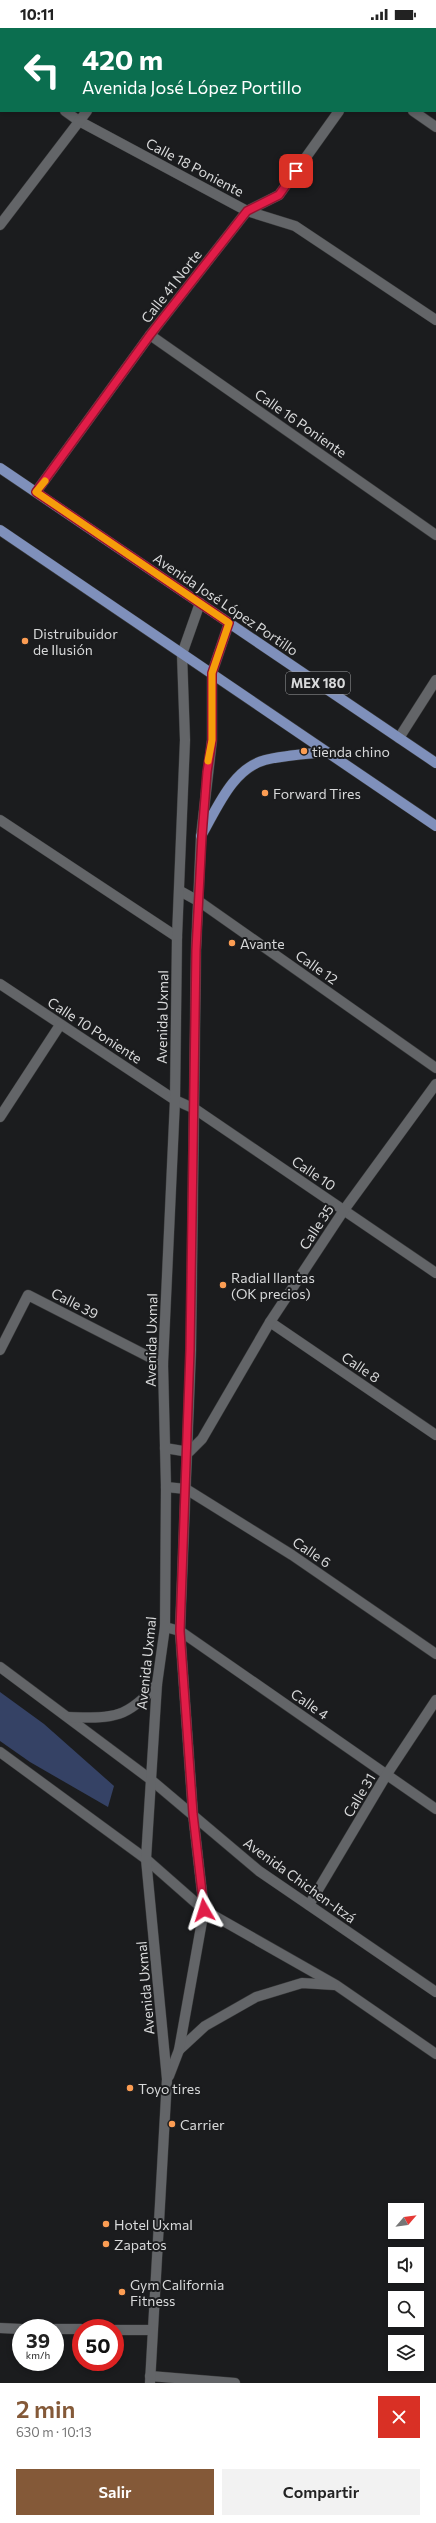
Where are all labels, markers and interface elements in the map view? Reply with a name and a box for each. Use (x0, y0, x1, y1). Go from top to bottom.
text: 10:11 (20, 5, 54, 23)
text: 420 m (82, 42, 163, 76)
icon: left (16, 44, 68, 96)
text: Avenida José López Portillo (82, 76, 302, 98)
street label: Calle 18 Poniente (143, 134, 247, 200)
pin (279, 154, 313, 188)
icon: arrive (285, 160, 307, 182)
street label: Calle 41 Norte (137, 246, 205, 326)
street label: Calle 16 Poniente (252, 385, 350, 461)
street label: Avenida José López Portillo (150, 549, 302, 659)
place label: Distruibuidor de Ilusión (33, 625, 118, 658)
marker: Distruibuidor de Ilusión (20, 636, 30, 646)
road number: MEX 180 (286, 672, 350, 694)
place label: tienda chino (312, 743, 390, 760)
marker: tienda chino (299, 746, 309, 756)
place label: Forward Tires (273, 785, 361, 802)
marker: Forward Tires (260, 788, 270, 798)
place label: Avante (240, 935, 285, 952)
marker: Avante (227, 938, 237, 948)
street label: Calle 12 (293, 946, 342, 988)
street label: Avenida Uxmal (153, 970, 171, 1064)
street label: Calle 10 Poniente (45, 993, 145, 1067)
street label: Calle 10 (289, 1152, 339, 1194)
street label: Calle 35 (295, 1201, 337, 1253)
place label: Radial llantas (OK precios) (231, 1269, 315, 1302)
marker: Radial llantas (OK precios) (218, 1280, 228, 1290)
street label: Calle 39 (49, 1284, 101, 1322)
street label: Avenida Uxmal (142, 1293, 160, 1387)
street label: Calle 8 (339, 1348, 383, 1386)
street label: Calle 6 (290, 1533, 334, 1571)
street label: Avenida Uxmal (133, 1615, 159, 1711)
street label: Calle 4 (288, 1685, 333, 1723)
street label: Calle 31 (339, 1770, 379, 1820)
street label: Avenida Chichen-Itzá (241, 1834, 359, 1926)
position arrow (183, 1889, 225, 1931)
street label: Avenida Uxmal (132, 1940, 158, 2036)
place label: Toyo tires (138, 2080, 201, 2097)
marker: Toyo tires (125, 2083, 135, 2093)
place label: Carrier (180, 2116, 225, 2133)
marker: Carrier (167, 2119, 177, 2129)
north arrow (388, 2203, 424, 2239)
map controls (388, 2203, 424, 2371)
place label: Hotel Uxmal (114, 2216, 193, 2233)
marker: Hotel Uxmal (101, 2219, 111, 2229)
place label: Zapatos (114, 2236, 167, 2253)
marker: Zapatos (101, 2239, 111, 2249)
button: sound (388, 2247, 424, 2283)
place label: Gym California Fitness (130, 2276, 224, 2309)
marker: Gym California Fitness (117, 2287, 127, 2297)
button: search (388, 2291, 424, 2327)
speed limit sign: 50 (72, 2319, 124, 2371)
text: 39 (26, 2328, 50, 2352)
button: layers (388, 2335, 424, 2371)
text: km/h (26, 2349, 50, 2361)
text: 2 min (16, 2394, 75, 2423)
button: close (378, 2396, 420, 2438)
text: 630 m · 10:13 (16, 2424, 92, 2440)
button: Salir (16, 2469, 214, 2515)
button: Compartir (222, 2469, 420, 2515)

